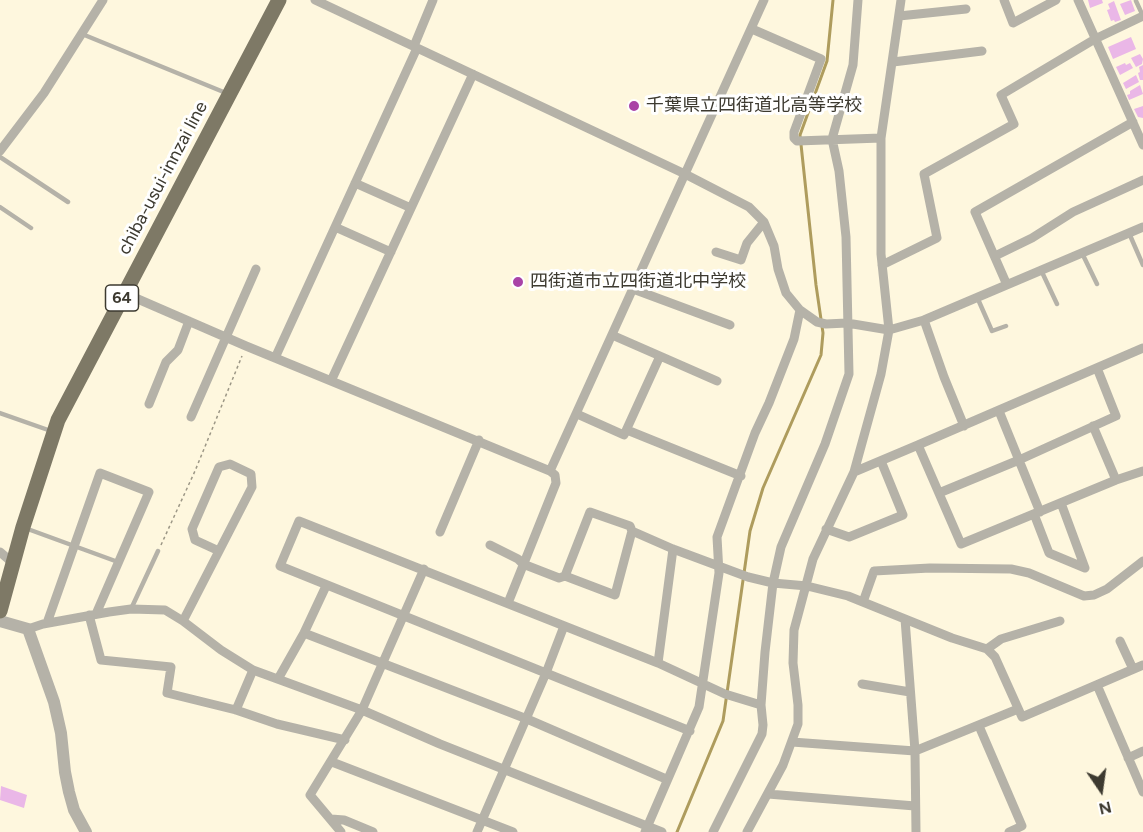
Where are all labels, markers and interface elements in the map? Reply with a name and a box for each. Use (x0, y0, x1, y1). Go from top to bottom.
place label: 千葉県立四街道北高等学校 (646, 95, 862, 117)
street label: chiba-usui-innzai line (113, 98, 213, 258)
marker: 千葉県立四街道北高等学校 (627, 99, 641, 113)
place label: 四街道市立四街道北中学校 (530, 271, 746, 293)
marker: 四街道市立四街道北中学校 (511, 275, 525, 289)
road number: 64 (106, 285, 138, 311)
north arrow (1071, 760, 1131, 820)
text: N (1097, 797, 1113, 819)

